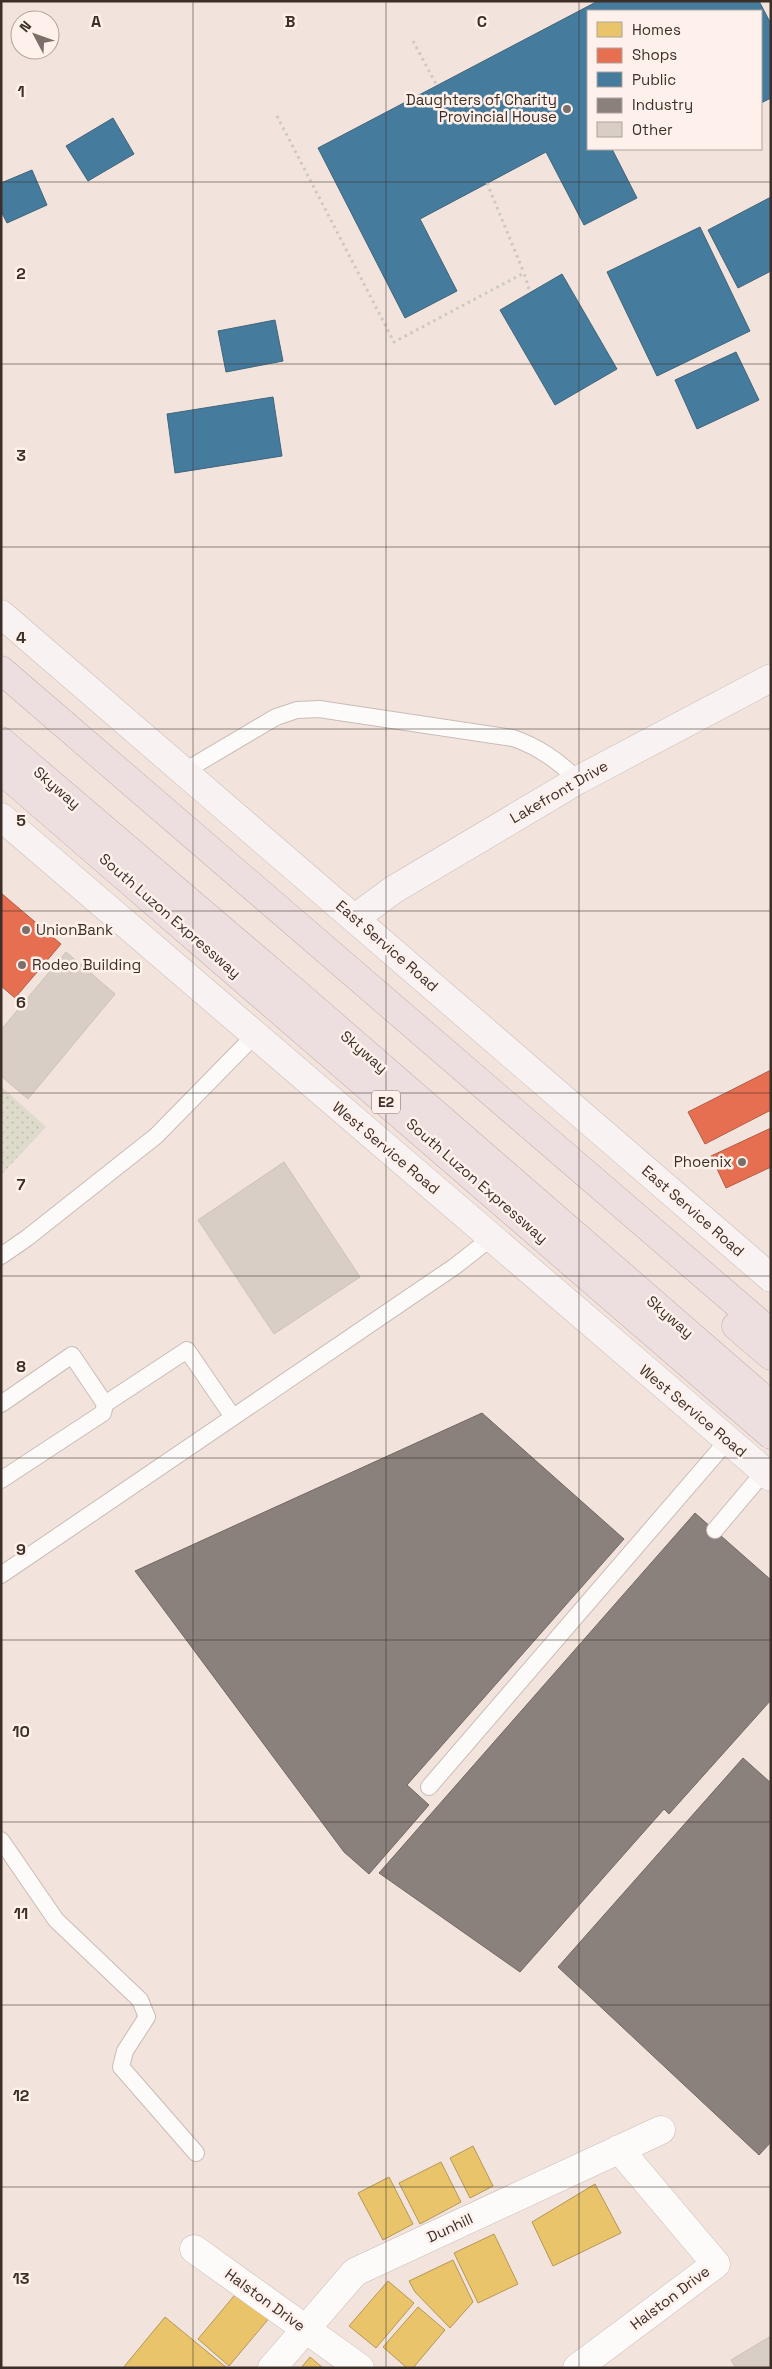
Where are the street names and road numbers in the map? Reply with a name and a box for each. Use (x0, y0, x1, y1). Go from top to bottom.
street label: Lakefront Drive (506, 756, 611, 827)
street label: Skyway (30, 762, 85, 813)
street label: South Luzon Expressway (96, 849, 245, 982)
street label: East Service Road (332, 896, 442, 995)
street label: Skyway (337, 1026, 392, 1077)
road number: E2 (372, 1090, 400, 1114)
street label: West Service Road (329, 1097, 444, 1198)
street label: South Luzon Expressway (403, 1114, 552, 1247)
street label: East Service Road (638, 1161, 748, 1260)
street label: Skyway (643, 1291, 698, 1342)
street label: West Service Road (636, 1360, 751, 1461)
street label: Dunhill (424, 2209, 476, 2246)
street label: Halston Drive (626, 2261, 713, 2334)
street label: Halston Drive (221, 2264, 309, 2335)

